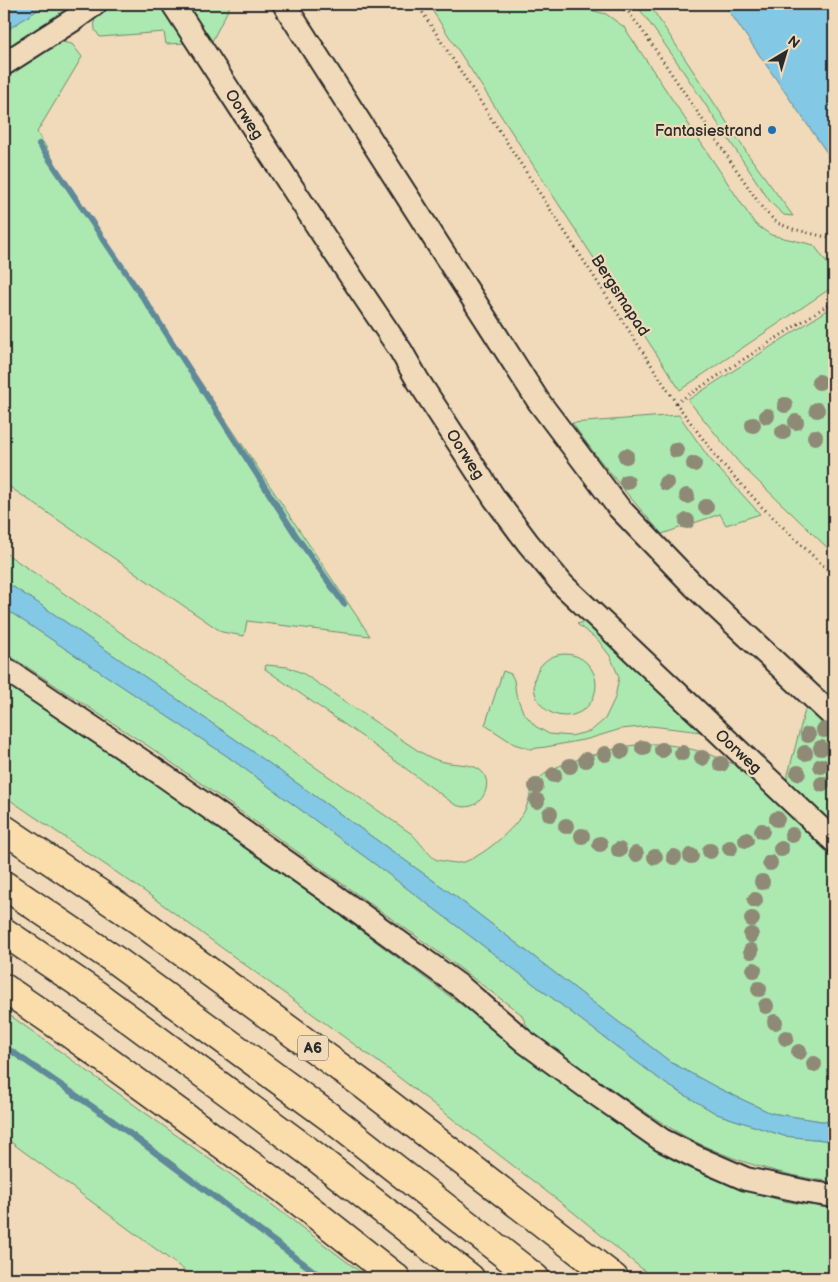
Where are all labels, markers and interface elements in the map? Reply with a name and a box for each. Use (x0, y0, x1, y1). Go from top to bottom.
north arrow (760, 28, 810, 78)
text: N (784, 32, 803, 52)
street label: Oorweg (220, 86, 267, 144)
place label: Fantasiestrand (655, 122, 762, 141)
marker: Fantasiestrand (766, 124, 778, 136)
street label: Bergsmapad (586, 252, 653, 340)
street label: Oorweg (441, 426, 488, 484)
street label: Oorweg (711, 726, 765, 778)
road number: A6 (298, 1036, 328, 1060)

